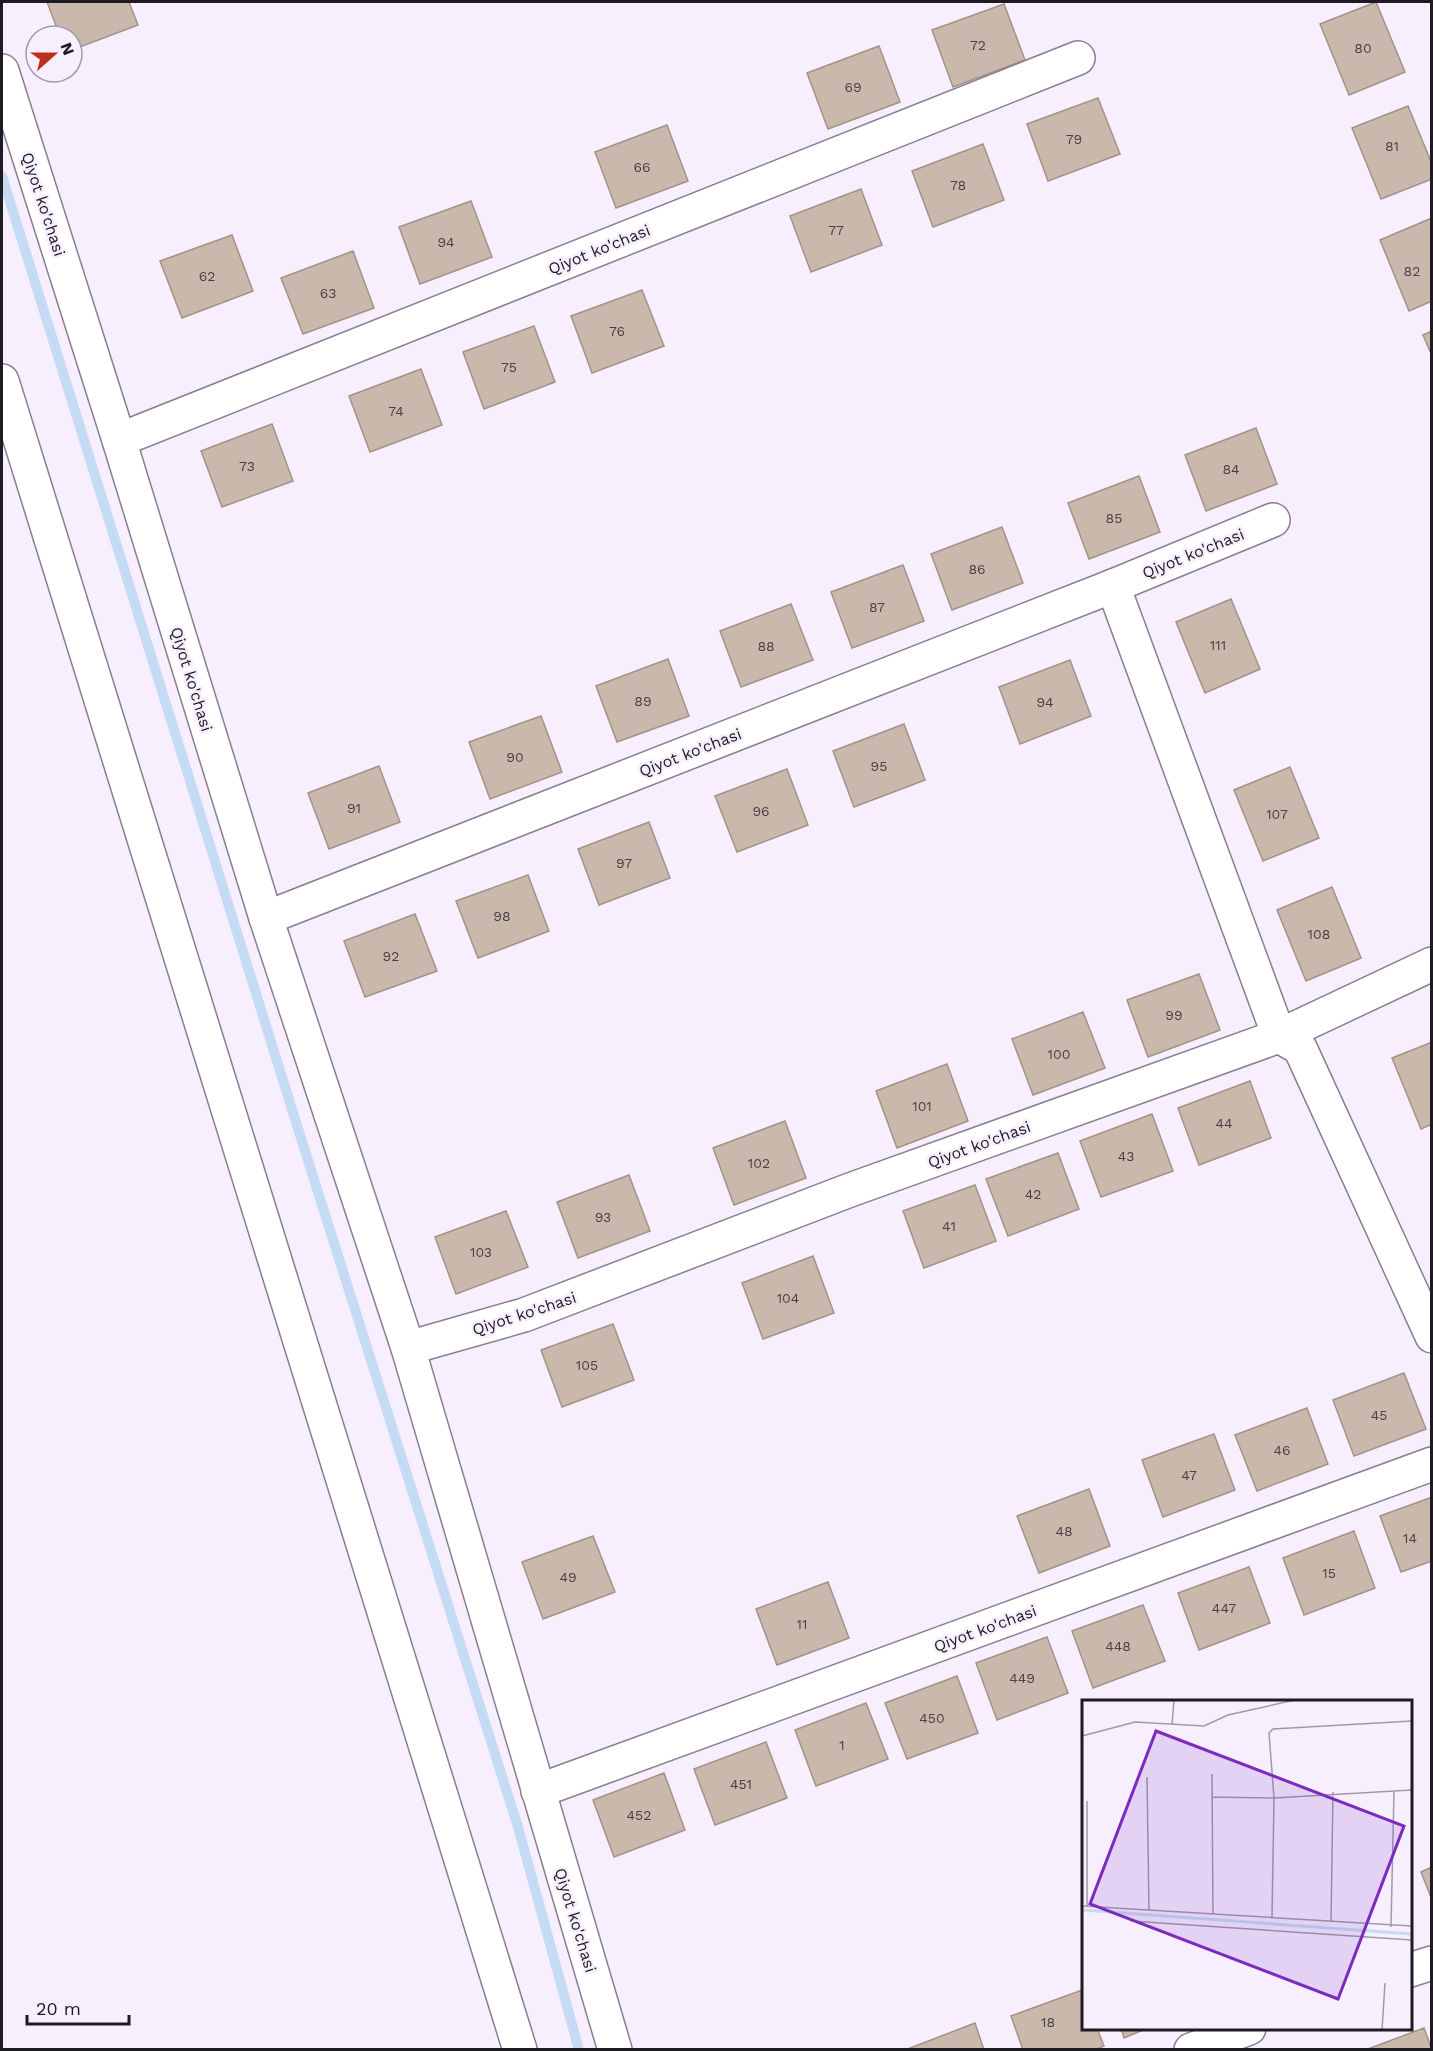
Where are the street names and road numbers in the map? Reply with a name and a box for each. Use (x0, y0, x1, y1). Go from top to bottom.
street label: Qiyot ko'chasi (18, 150, 69, 259)
street label: Qiyot ko'chasi (545, 220, 653, 279)
street label: Qiyot ko'chasi (1139, 524, 1247, 583)
street label: Qiyot ko'chasi (167, 625, 216, 734)
street label: Qiyot ko'chasi (636, 724, 744, 781)
street label: Qiyot ko'chasi (925, 1117, 1033, 1172)
street label: Qiyot ko'chasi (470, 1288, 579, 1339)
street label: Qiyot ko'chasi (931, 1601, 1039, 1656)
street label: Qiyot ko'chasi (551, 1866, 600, 1975)

